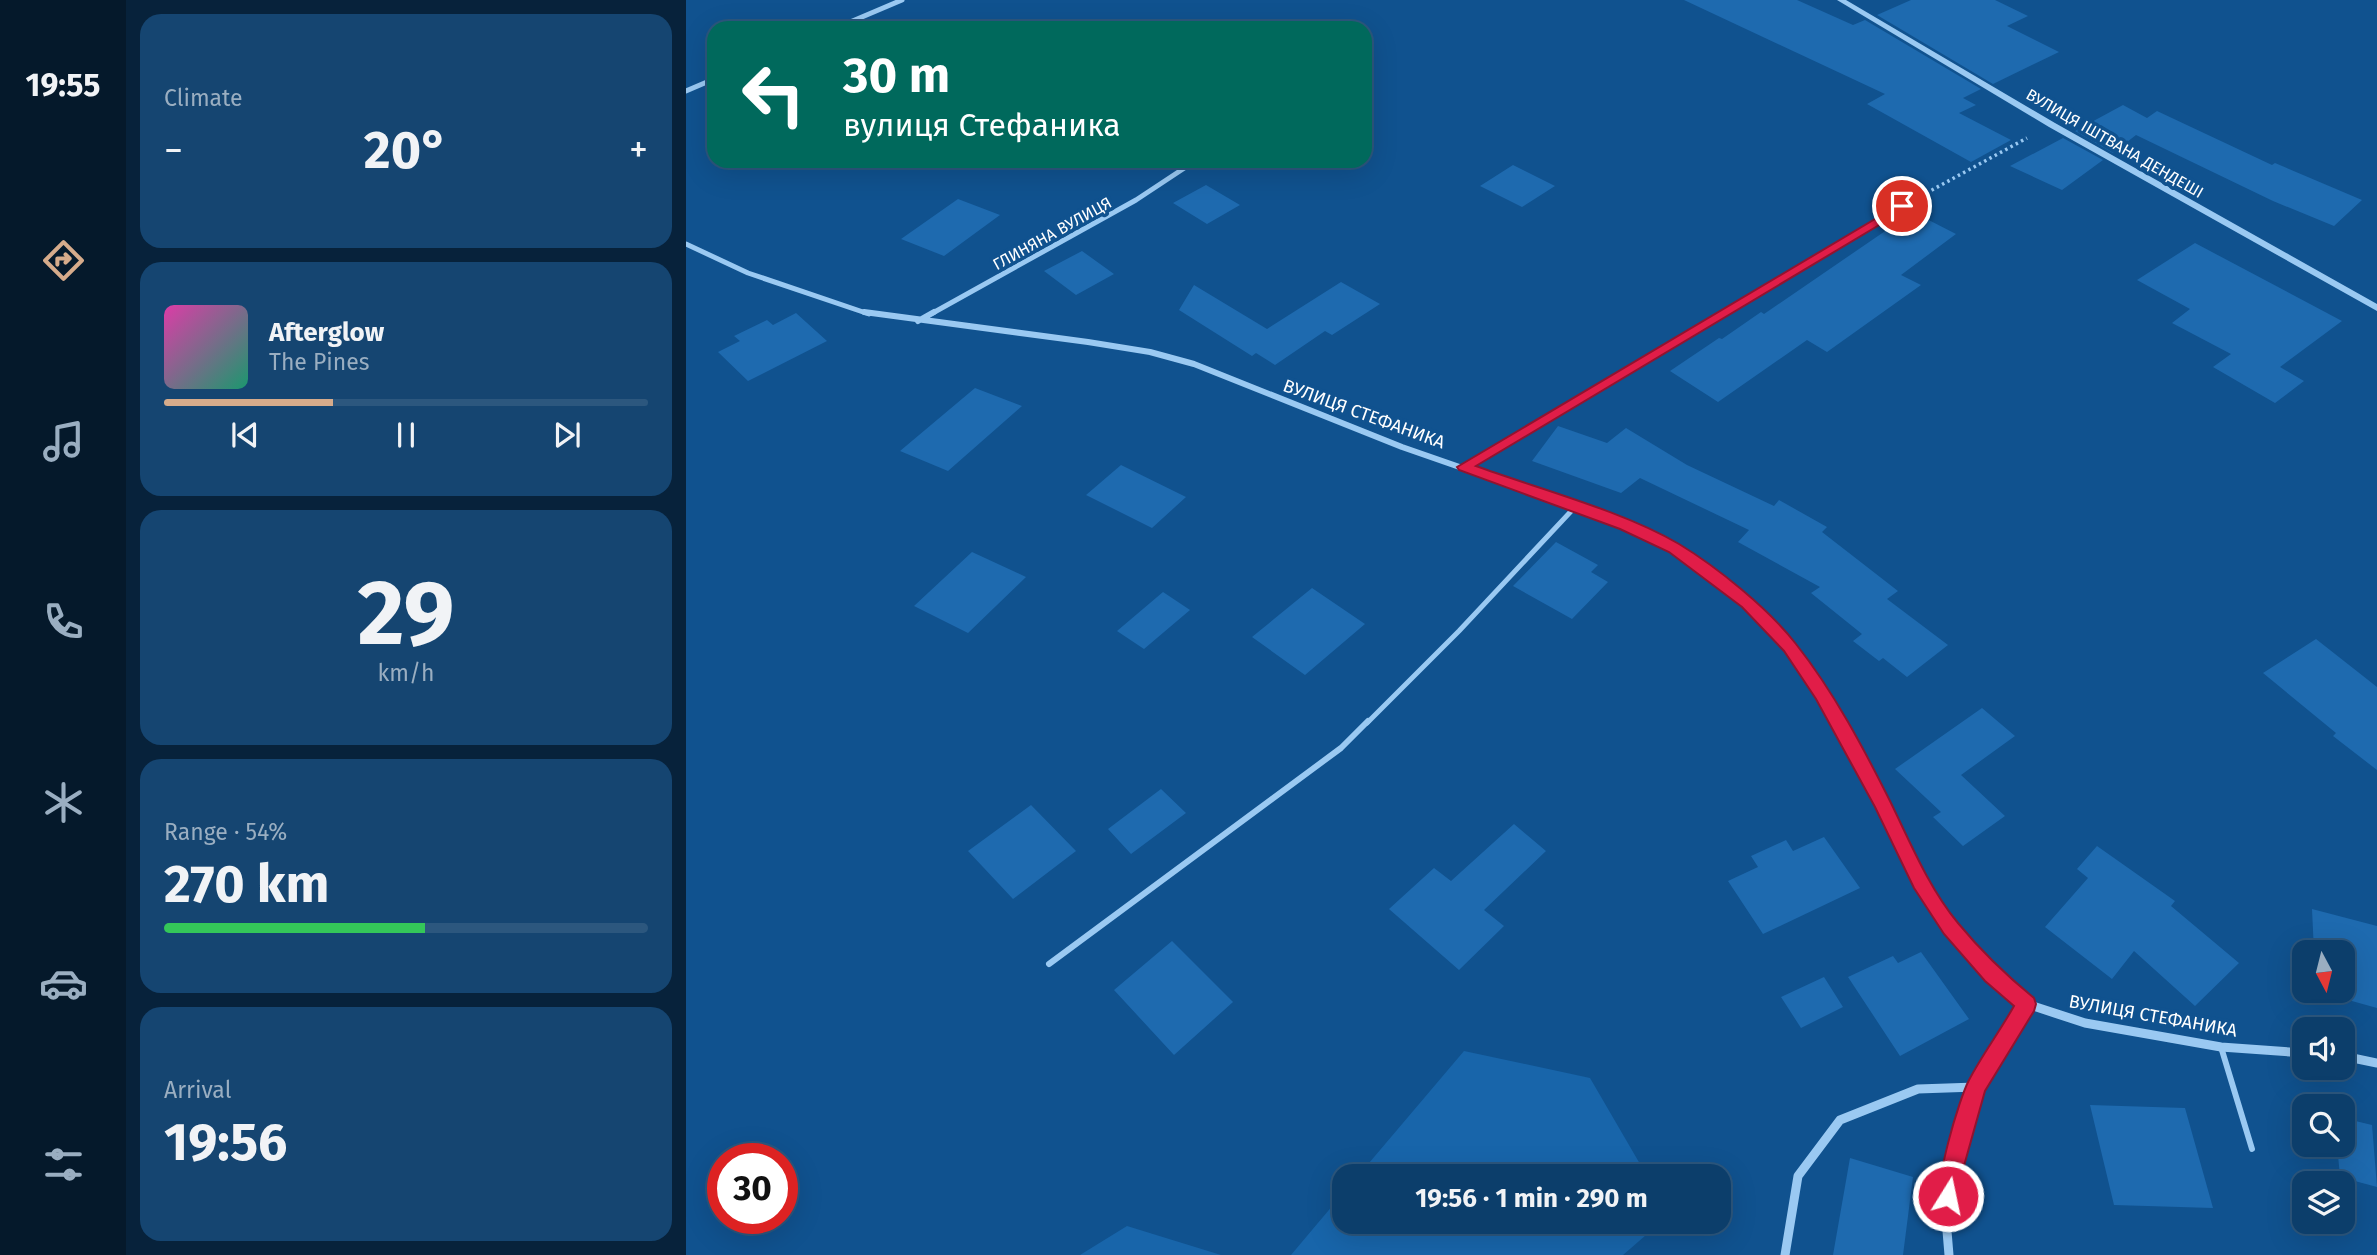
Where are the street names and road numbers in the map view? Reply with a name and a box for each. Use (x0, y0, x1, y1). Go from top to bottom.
street label: ВУЛИЦЯ ІШТВАНА ДЕНДЕШІ (2023, 85, 2207, 202)
street label: ГЛИНЯНА ВУЛИЦЯ (990, 193, 1115, 274)
street label: ВУЛИЦЯ СТЕФАНИКА (1280, 374, 1449, 454)
street label: ВУЛИЦЯ СТЕФАНИКА (2067, 990, 2240, 1042)

